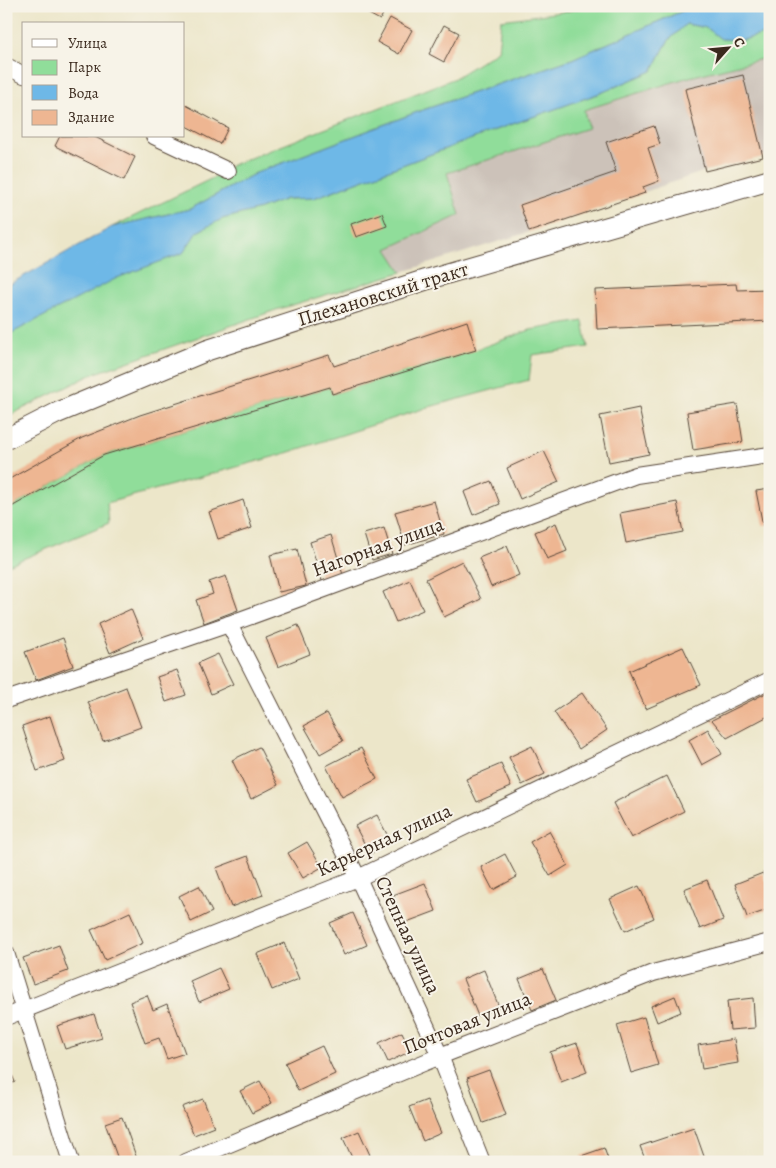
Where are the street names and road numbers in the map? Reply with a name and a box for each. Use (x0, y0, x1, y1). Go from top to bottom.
street label: Плехановский тракт (294, 255, 472, 333)
street label: Нагорная улица (308, 510, 448, 583)
street label: Карьерная улица (312, 797, 457, 883)
street label: Степная улица (369, 872, 447, 999)
street label: Почтовая улица (399, 985, 536, 1061)

